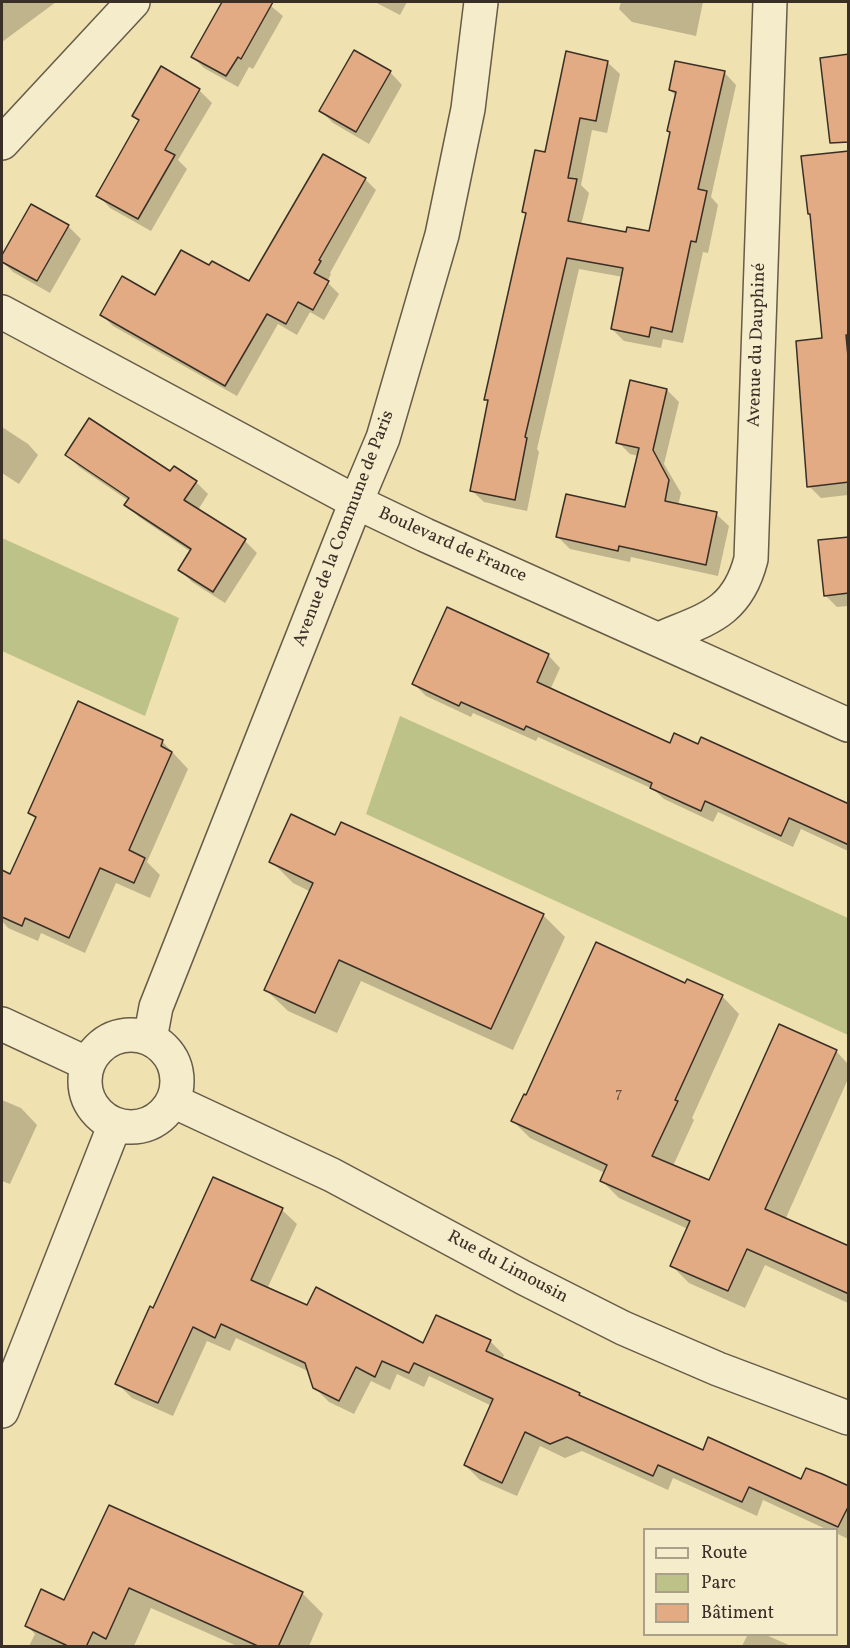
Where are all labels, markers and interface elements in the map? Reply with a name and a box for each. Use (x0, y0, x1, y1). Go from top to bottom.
street label: Avenue du Dauphiné (744, 263, 772, 427)
street label: Avenue de la Commune de Paris (290, 408, 400, 650)
street label: Boulevard de France (374, 504, 530, 588)
house number: 7 (615, 1085, 623, 1103)
street label: Rue du Limousin (443, 1227, 571, 1309)
legend (643, 1528, 838, 1636)
text: Route (701, 1541, 747, 1566)
text: Parc (701, 1571, 736, 1596)
text: Bâtiment (701, 1601, 774, 1626)

